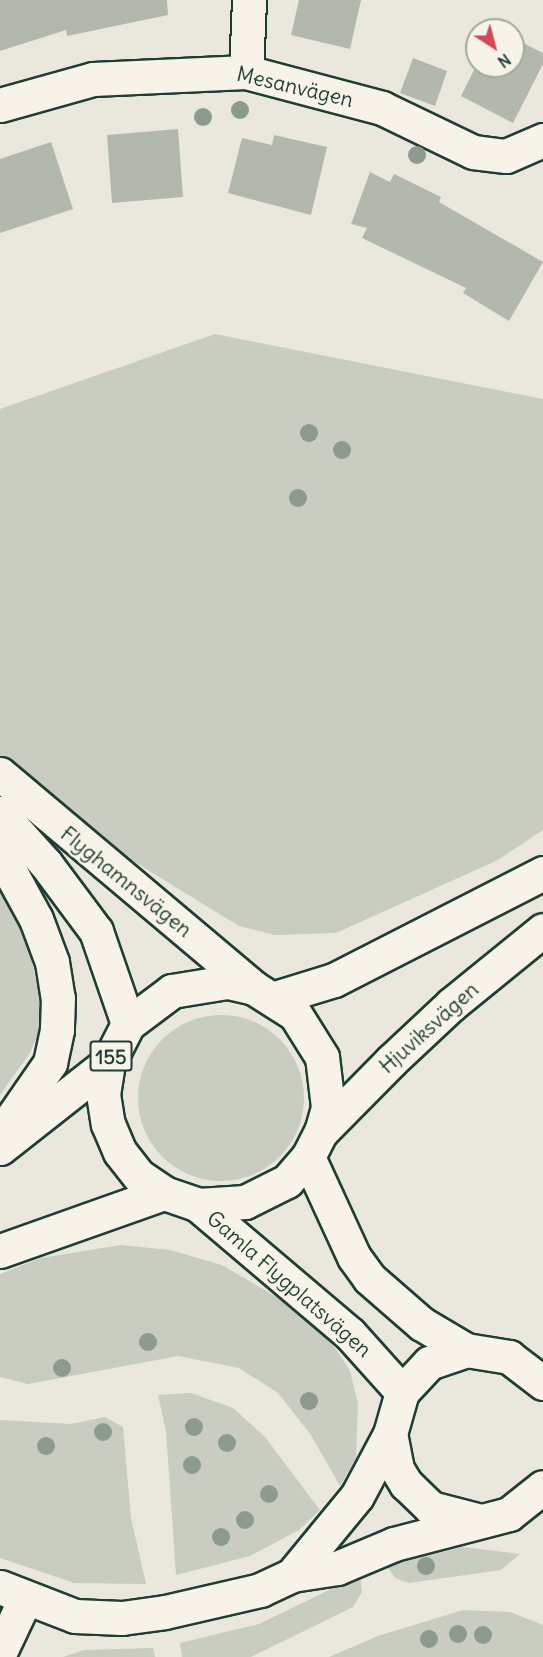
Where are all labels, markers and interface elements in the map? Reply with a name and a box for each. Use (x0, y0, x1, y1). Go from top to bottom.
north arrow (465, 18, 525, 78)
text: N (494, 50, 515, 72)
street label: Mesanvägen (234, 61, 356, 113)
street label: Flyghamnsvägen (55, 821, 197, 943)
street label: Hjuviksvägen (374, 977, 484, 1079)
road number: 155 (88, 1039, 134, 1073)
street label: Gamla Flygplatsvägen (201, 1206, 377, 1362)

